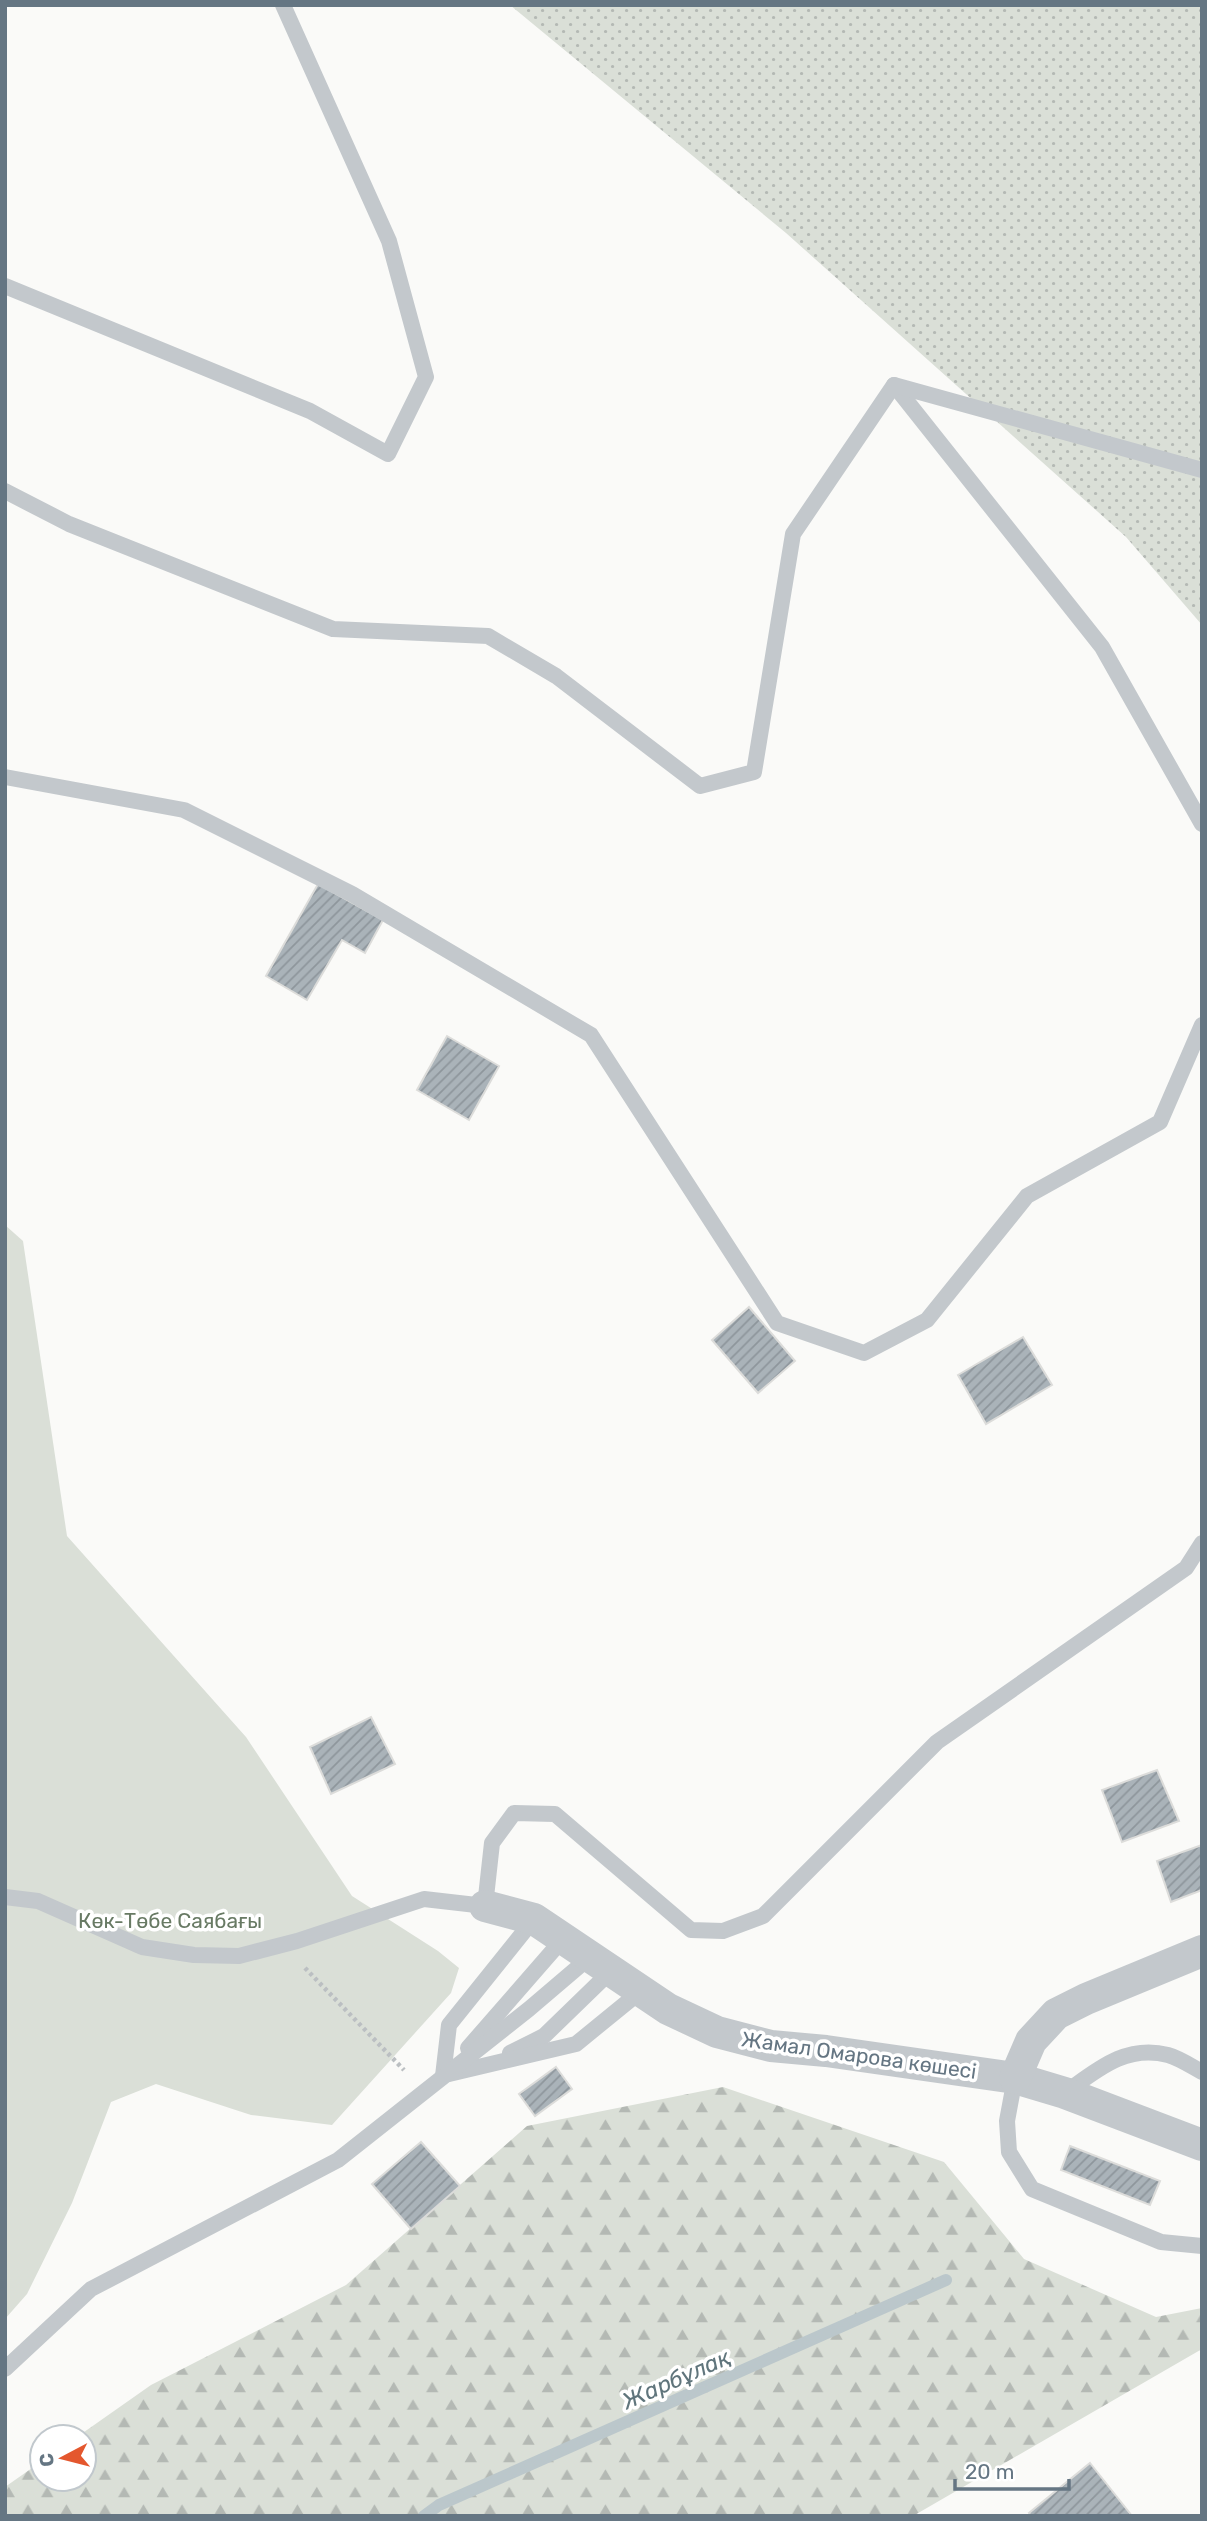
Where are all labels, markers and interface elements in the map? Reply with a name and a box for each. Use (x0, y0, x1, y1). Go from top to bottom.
park label: Көк-Төбе Саябағы (78, 1908, 262, 1933)
street label: Жамал Омарова көшесі (740, 2026, 978, 2084)
water label: Жарбұлақ (617, 2343, 735, 2415)
north arrow (28, 2423, 98, 2493)
scale bar (955, 2448, 1069, 2492)
text: С (34, 2452, 59, 2468)
text: 20 m (965, 2459, 1014, 2484)

